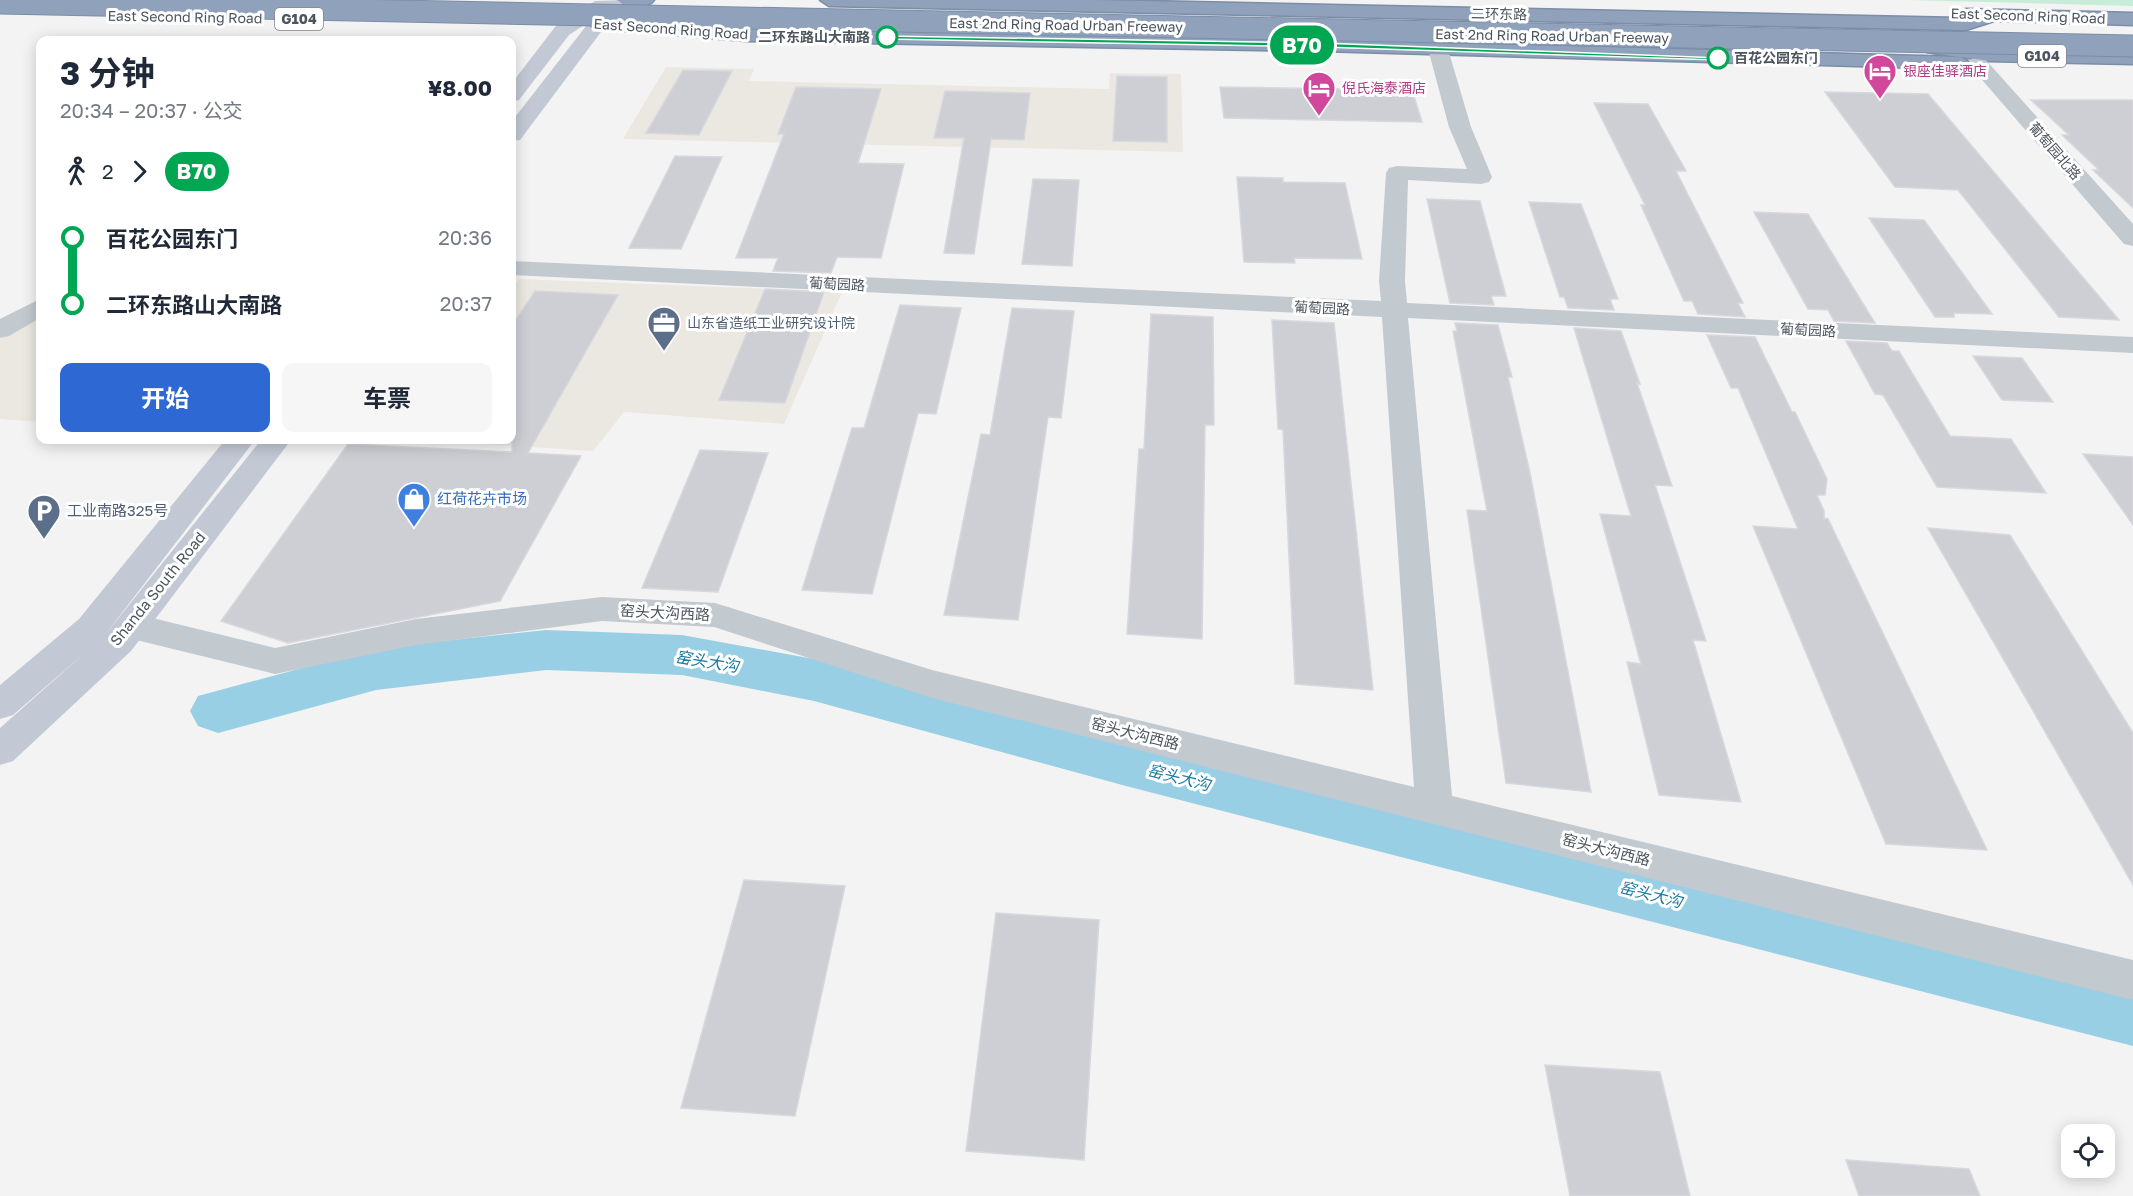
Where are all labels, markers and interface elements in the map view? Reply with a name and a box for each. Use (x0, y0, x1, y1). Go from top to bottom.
street label: East Second Ring Road (1950, 4, 2106, 27)
street label: 二环东路 (1471, 5, 1527, 22)
street label: East Second Ring Road (107, 7, 263, 26)
road number: G104 (275, 8, 323, 30)
street label: East 2nd Ring Road Urban Freeway (949, 14, 1183, 35)
street label: East Second Ring Road (593, 15, 749, 42)
street label: East 2nd Ring Road Urban Freeway (1435, 25, 1669, 46)
marker: 二环东路山大南路 (876, 26, 898, 48)
line badge: B70 (1268, 26, 1336, 64)
place label: 二环东路山大南路 (758, 28, 870, 45)
text: B70 (1282, 32, 1322, 58)
road number: G104 (2018, 45, 2066, 67)
marker: 百花公园东门 (1707, 47, 1729, 69)
place label: 百花公园东门 (1734, 49, 1818, 66)
text: 3 分钟 (60, 53, 154, 92)
hotel icon: 银座佳驿酒店 (1862, 53, 1898, 100)
place label: 银座佳驿酒店 (1903, 62, 1987, 79)
hotel icon: 倪氏海泰酒店 (1301, 70, 1337, 117)
text: ¥8.00 (428, 74, 492, 101)
place label: 倪氏海泰酒店 (1342, 79, 1426, 96)
text: 20:34 – 20:37 · 公交 (60, 98, 243, 122)
street label: 葡萄园北路 (2026, 119, 2085, 183)
icon: walk (60, 155, 93, 188)
icon: forward (123, 155, 156, 188)
text: B70 (177, 158, 217, 184)
text: 2 (102, 159, 114, 183)
text: 百花公园东门 (106, 225, 238, 252)
text: 20:36 (438, 225, 492, 249)
street label: 葡萄园路 (809, 274, 865, 293)
text: 二环东路山大南路 (106, 291, 282, 318)
text: 20:37 (440, 291, 492, 315)
street label: 葡萄园路 (1294, 298, 1350, 317)
office icon: 山东省造纸工业研究设计院 (646, 305, 682, 352)
place label: 山东省造纸工业研究设计院 (687, 314, 855, 331)
street label: 葡萄园路 (1780, 320, 1836, 339)
button: 开始 (60, 363, 270, 432)
button: 车票 (282, 363, 492, 432)
shop icon: 红荷花卉市场 (396, 481, 432, 528)
place label: 红荷花卉市场 (437, 489, 527, 507)
parking icon: 工业南路325号 (26, 493, 62, 540)
place label: 工业南路325号 (67, 501, 168, 519)
street label: Shanda South Road (106, 528, 209, 649)
street label: 窑头大沟西路 (620, 601, 710, 623)
water label: 窑头大沟 (674, 646, 742, 676)
street label: 窑头大沟西路 (1089, 713, 1181, 753)
water label: 窑头大沟 (1146, 760, 1214, 795)
street label: 窑头大沟西路 (1560, 829, 1652, 869)
water label: 窑头大沟 (1618, 877, 1686, 912)
map controls (2061, 1124, 2115, 1178)
button: locate (2061, 1124, 2115, 1178)

